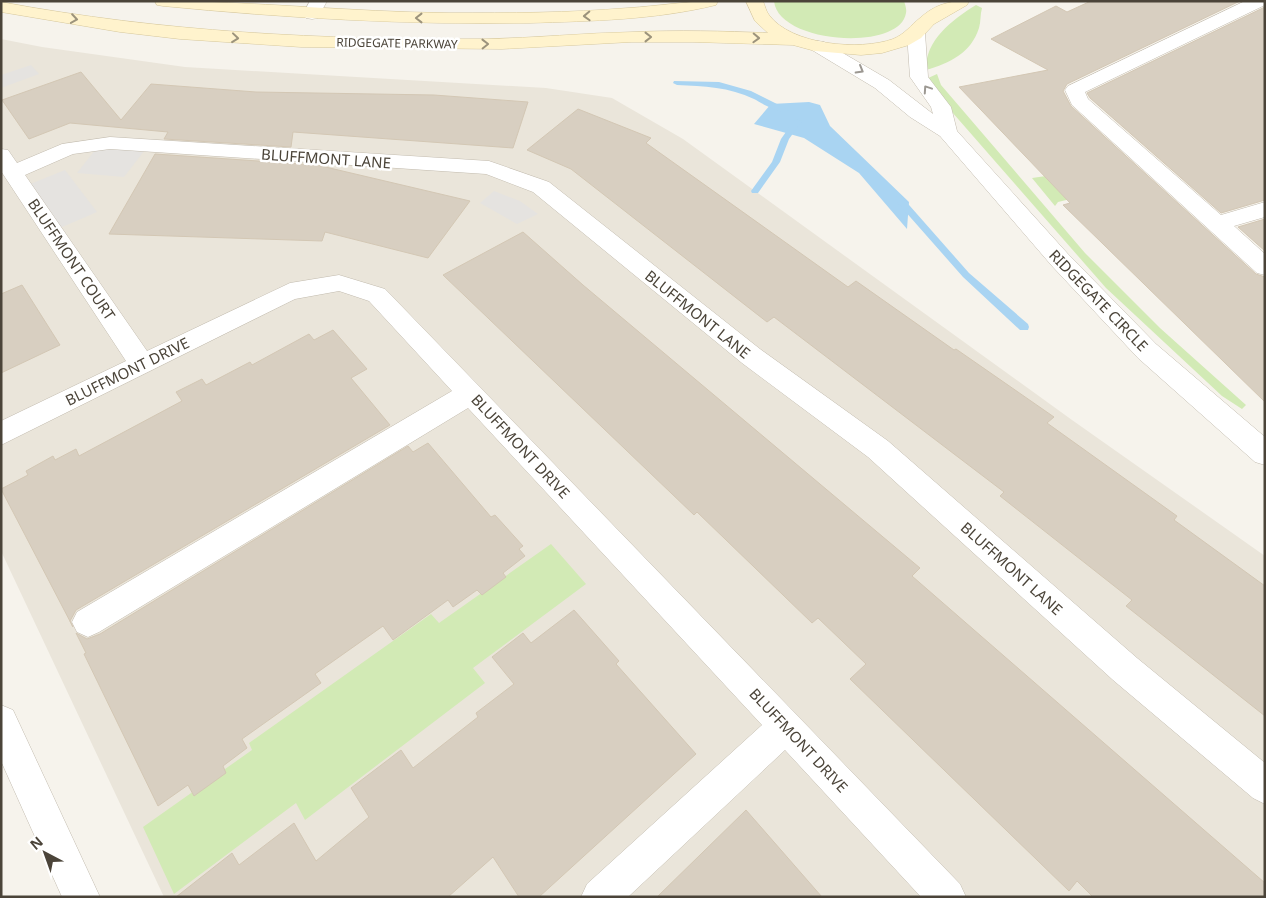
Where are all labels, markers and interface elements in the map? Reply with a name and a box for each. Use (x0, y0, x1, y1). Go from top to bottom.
one-way arrow (583, 10, 591, 21)
one-way arrow (70, 13, 78, 24)
one-way arrow (415, 13, 422, 23)
one-way arrow (232, 32, 240, 43)
one-way arrow (644, 32, 652, 42)
street label: RIDGEGATE PARKWAY (336, 33, 458, 53)
one-way arrow (753, 33, 761, 44)
one-way arrow (482, 39, 490, 49)
one-way arrow (855, 64, 864, 74)
one-way arrow (924, 85, 933, 95)
street label: BLUFFMONT LANE (260, 143, 392, 173)
street label: BLUFFMONT COURT (24, 194, 120, 324)
street label: RIDGEGATE CIRCLE (1045, 245, 1153, 355)
street label: BLUFFMONT LANE (641, 265, 755, 363)
street label: BLUFFMONT DRIVE (62, 332, 192, 410)
street label: BLUFFMONT DRIVE (467, 390, 575, 502)
street label: BLUFFMONT LANE (957, 517, 1067, 619)
street label: BLUFFMONT DRIVE (745, 684, 853, 796)
north arrow (20, 828, 70, 878)
text: N (26, 832, 47, 854)

